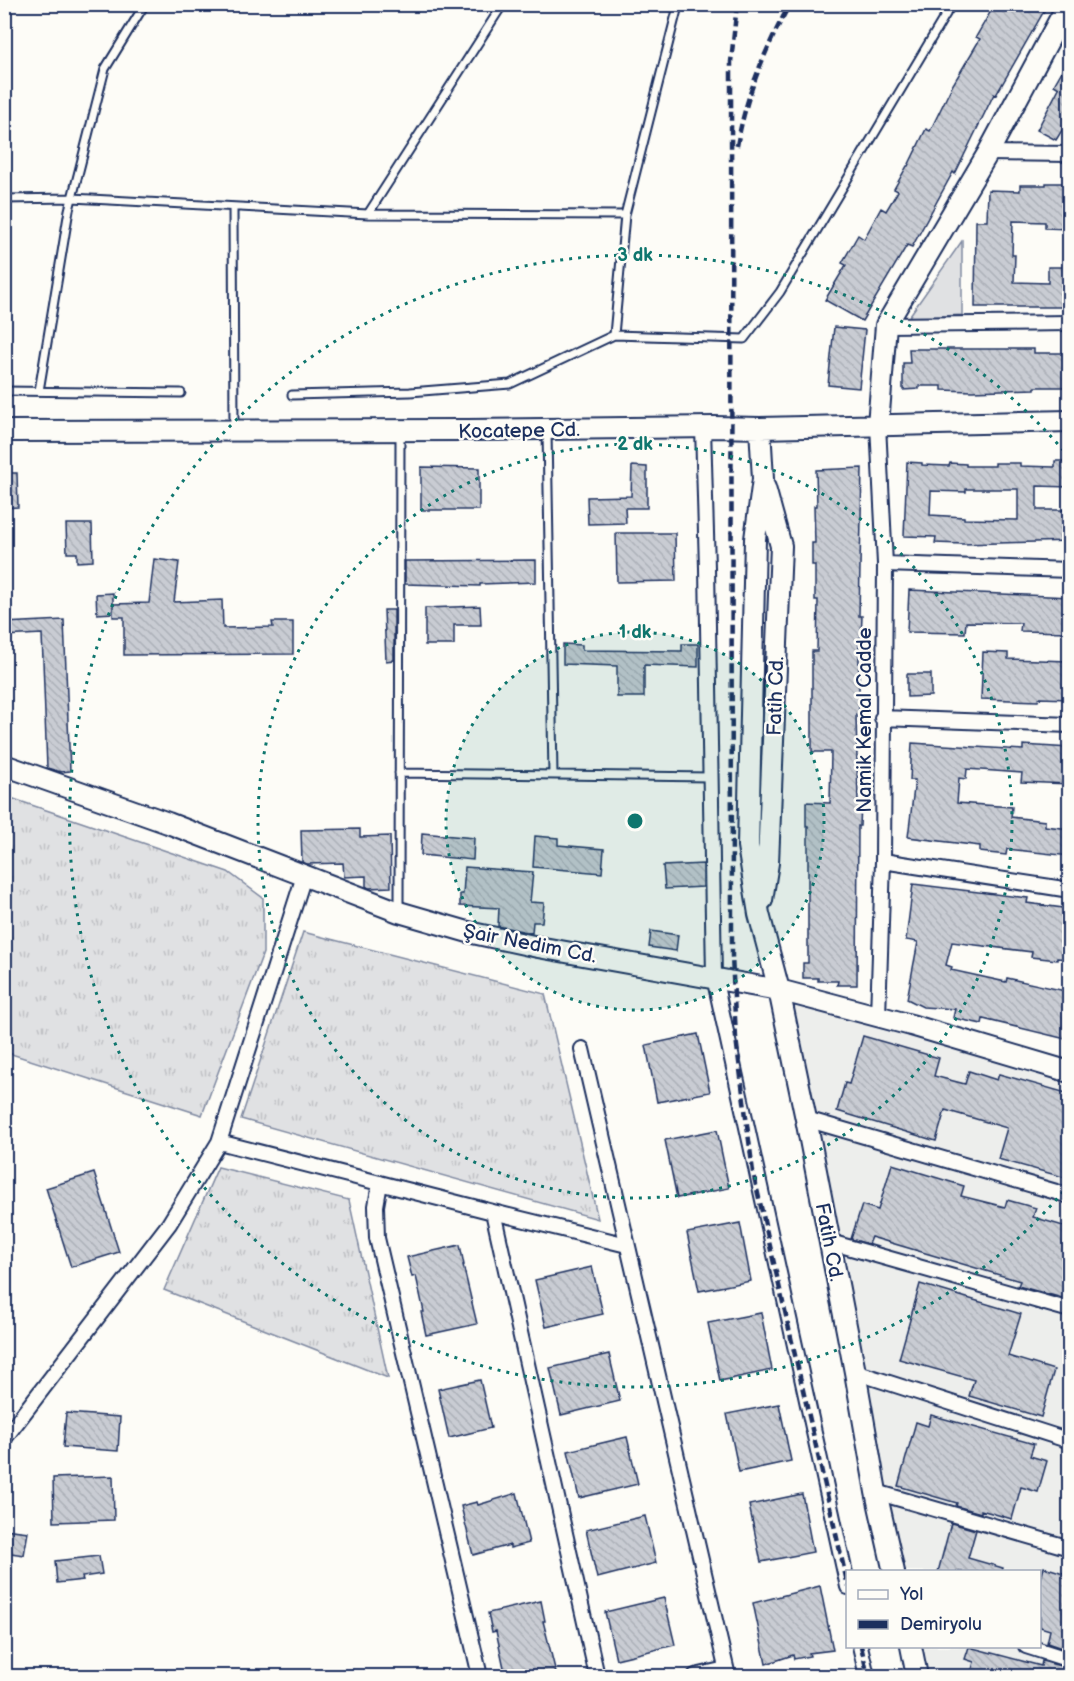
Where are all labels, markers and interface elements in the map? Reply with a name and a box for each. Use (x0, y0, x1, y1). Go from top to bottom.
text: 3 dk (617, 245, 653, 266)
street label: Kocatepe Cd. (458, 418, 580, 444)
text: 2 dk (617, 434, 653, 455)
text: 1 dk (619, 622, 652, 643)
street label: Namik Kemal Cadde (853, 627, 877, 813)
street label: Fatih Cd. (763, 656, 789, 736)
centre of rings (625, 811, 645, 831)
street label: Şair Nedim Cd. (461, 919, 599, 969)
street label: Fatih Cd. (810, 1201, 848, 1284)
legend (846, 1570, 1041, 1648)
text: Yol (899, 1584, 923, 1605)
text: Demiryolu (900, 1614, 982, 1635)

